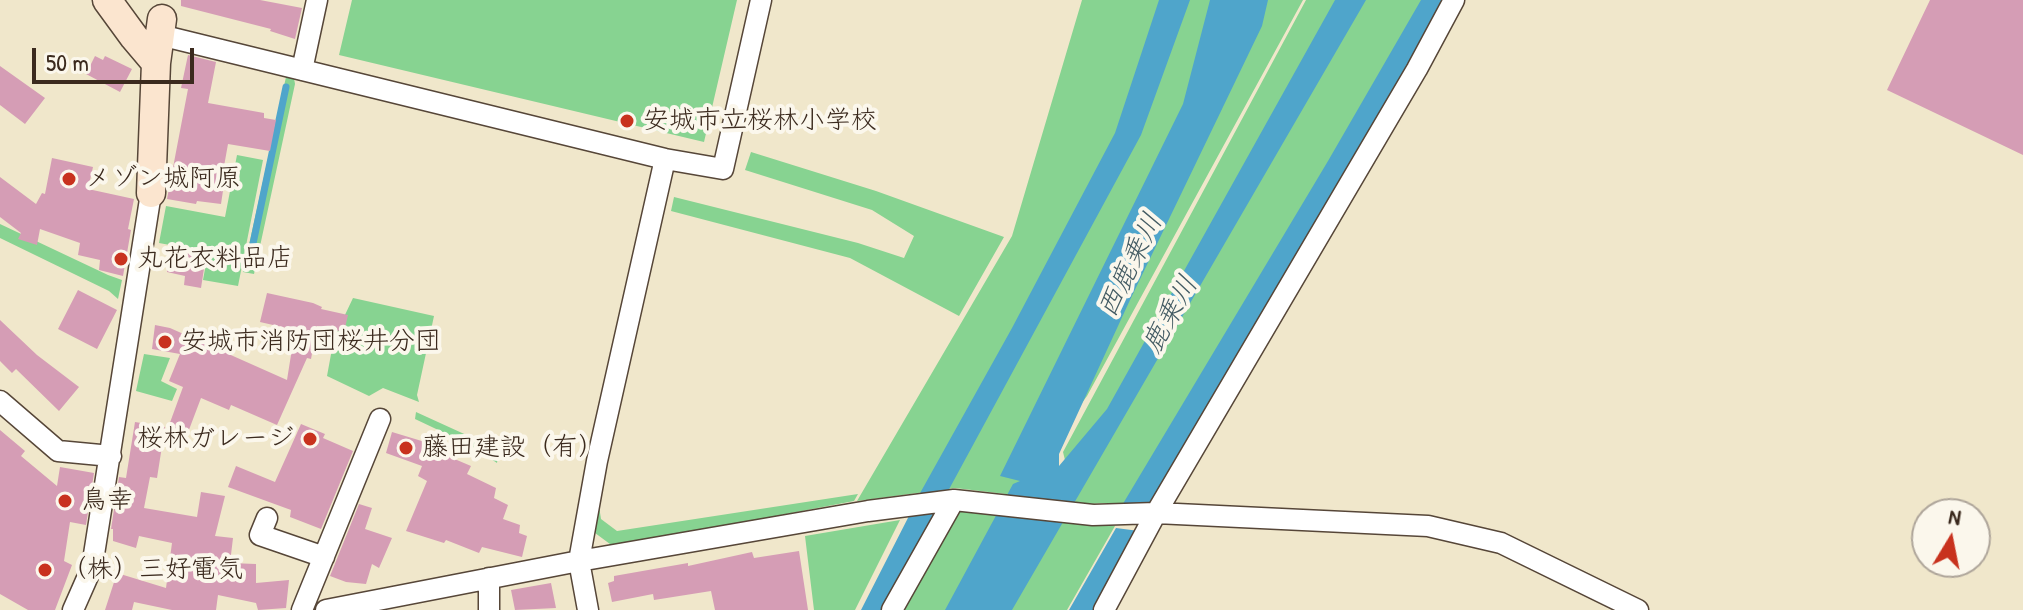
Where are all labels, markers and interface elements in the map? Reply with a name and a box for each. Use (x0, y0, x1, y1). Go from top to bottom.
scale bar (36, 32, 198, 82)
text: 50 m (46, 46, 89, 78)
place label: 安城市立桜林小学校 (643, 105, 877, 137)
marker: 安城市立桜林小学校 (618, 112, 636, 130)
place label: メゾン城阿原 (85, 163, 241, 195)
marker: メゾン城阿原 (60, 170, 78, 188)
water label: 西鹿乗川 (1091, 208, 1171, 324)
place label: 丸花衣料品店 (137, 243, 293, 275)
marker: 丸花衣料品店 (112, 250, 130, 268)
water label: 鹿乗川 (1136, 270, 1206, 360)
place label: 安城市消防団桜井分団 (181, 326, 441, 358)
marker: 安城市消防団桜井分団 (156, 333, 174, 351)
place label: 桜林ガレージ (137, 423, 294, 455)
marker: 桜林ガレージ (301, 430, 319, 448)
place label: 藤田建設（有） (422, 432, 604, 464)
marker: 藤田建設（有） (397, 439, 415, 457)
place label: 鳥幸 (81, 485, 133, 517)
marker: 鳥幸 (56, 492, 74, 510)
north arrow (1911, 498, 1991, 578)
text: N (1946, 501, 1963, 532)
place label: （株）三好電気 (61, 554, 243, 586)
marker: （株）三好電気 (36, 561, 54, 579)

